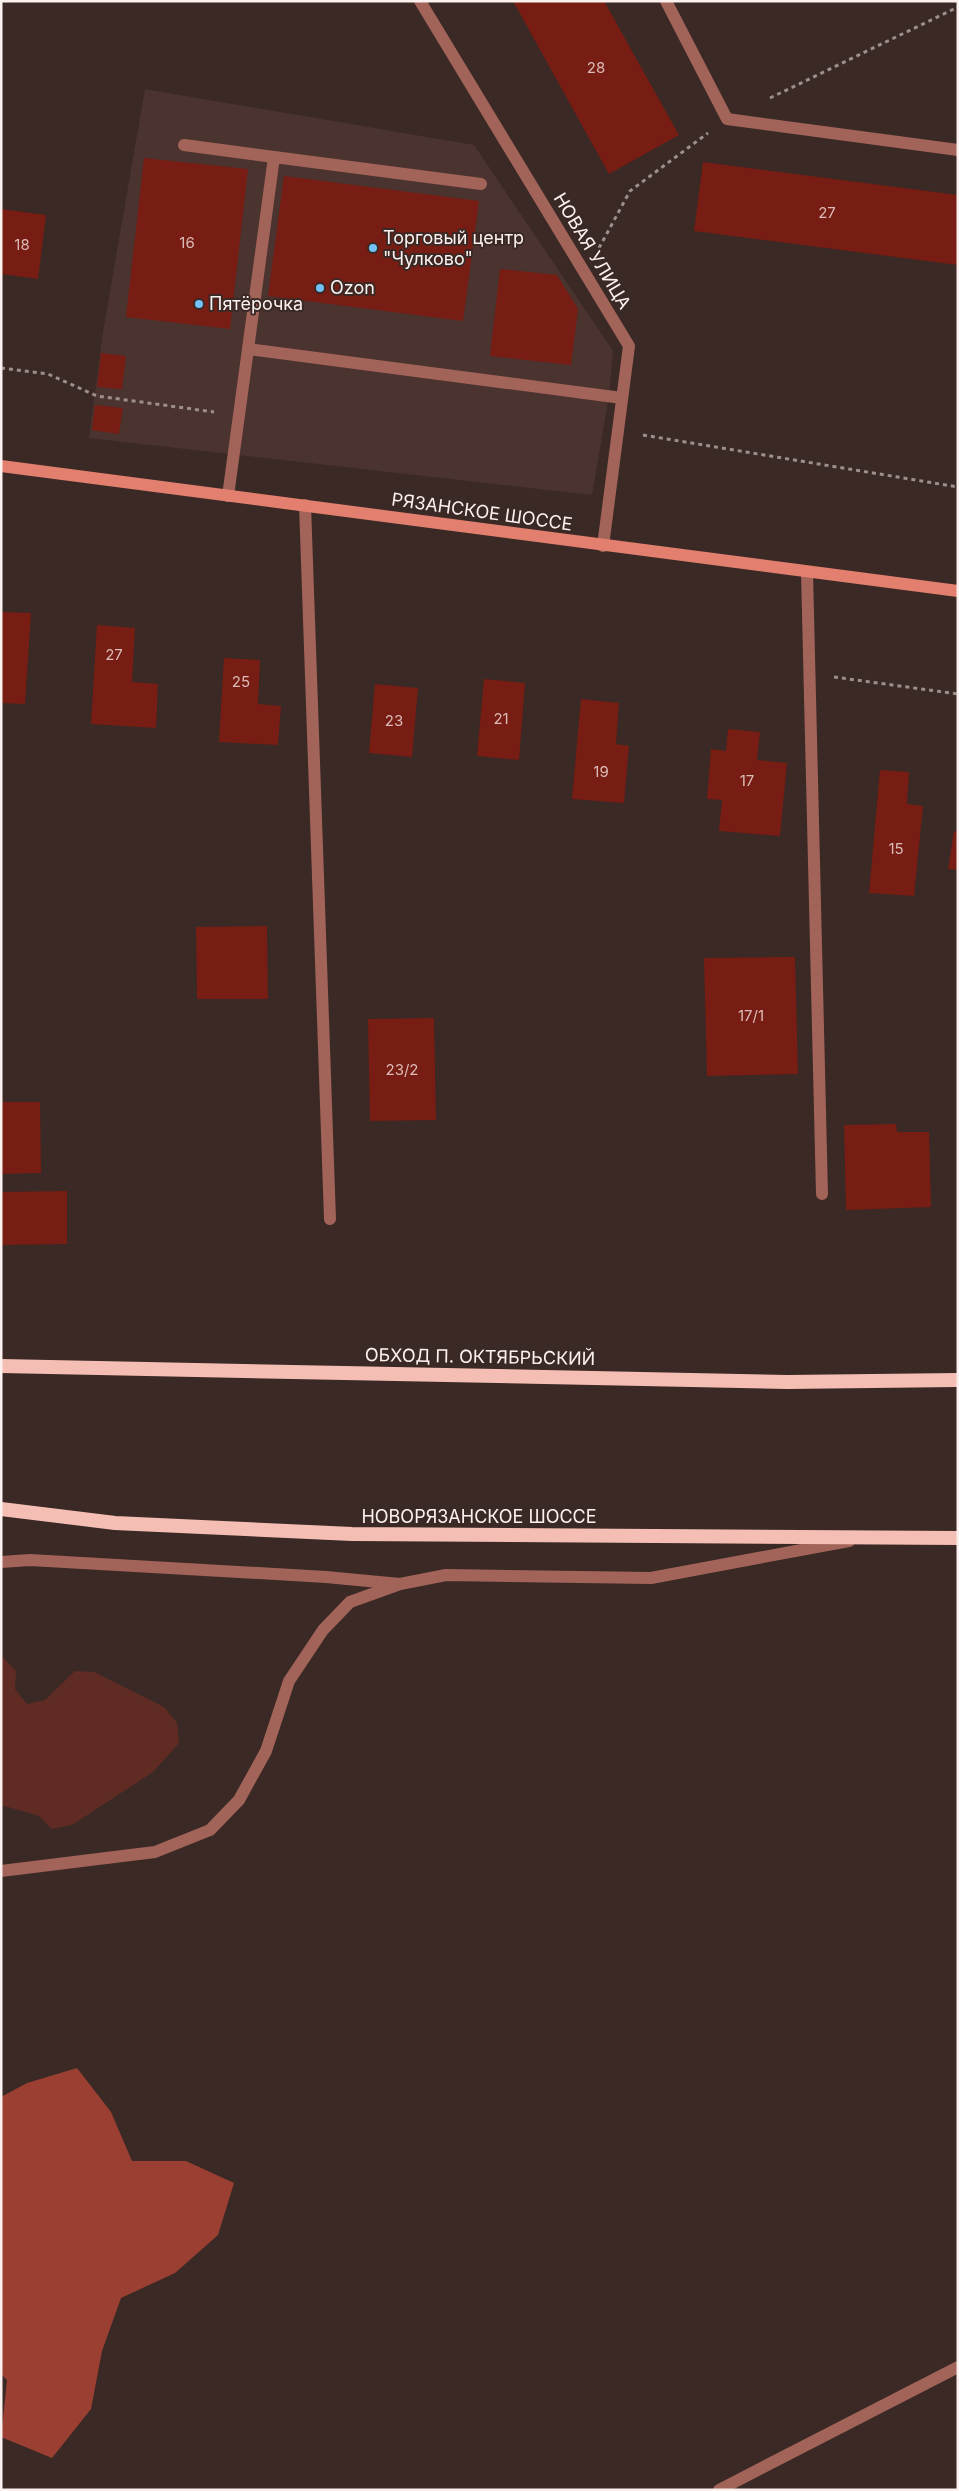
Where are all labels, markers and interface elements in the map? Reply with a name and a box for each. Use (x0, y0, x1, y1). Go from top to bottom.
house number: 28 (587, 58, 605, 77)
street label: НОВАЯ УЛИЦА (550, 189, 635, 313)
house number: 27 (818, 203, 836, 222)
place label: Торговый центр "Чулково" (383, 227, 524, 269)
house number: 16 (179, 233, 195, 252)
house number: 18 (14, 235, 30, 254)
marker: Торговый центр "Чулково" (367, 242, 379, 254)
place label: Ozon (330, 277, 375, 298)
marker: Ozon (314, 282, 326, 294)
place label: Пятёрочка (209, 293, 303, 314)
marker: Пятёрочка (193, 298, 205, 310)
street label: РЯЗАНСКОЕ ШОССЕ (390, 488, 574, 535)
house number: 27 (105, 645, 123, 664)
house number: 25 (232, 672, 250, 691)
house number: 21 (493, 709, 509, 728)
house number: 23 (385, 711, 403, 730)
house number: 19 (593, 762, 609, 781)
house number: 17 (740, 771, 754, 790)
house number: 15 (888, 839, 904, 858)
house number: 17/1 (738, 1006, 764, 1025)
house number: 23/2 (386, 1060, 418, 1079)
street label: ОБХОД П. ОКТЯБРЬСКИЙ (365, 1343, 595, 1369)
street label: НОВОРЯЗАНСКОЕ ШОССЕ (361, 1506, 597, 1527)

